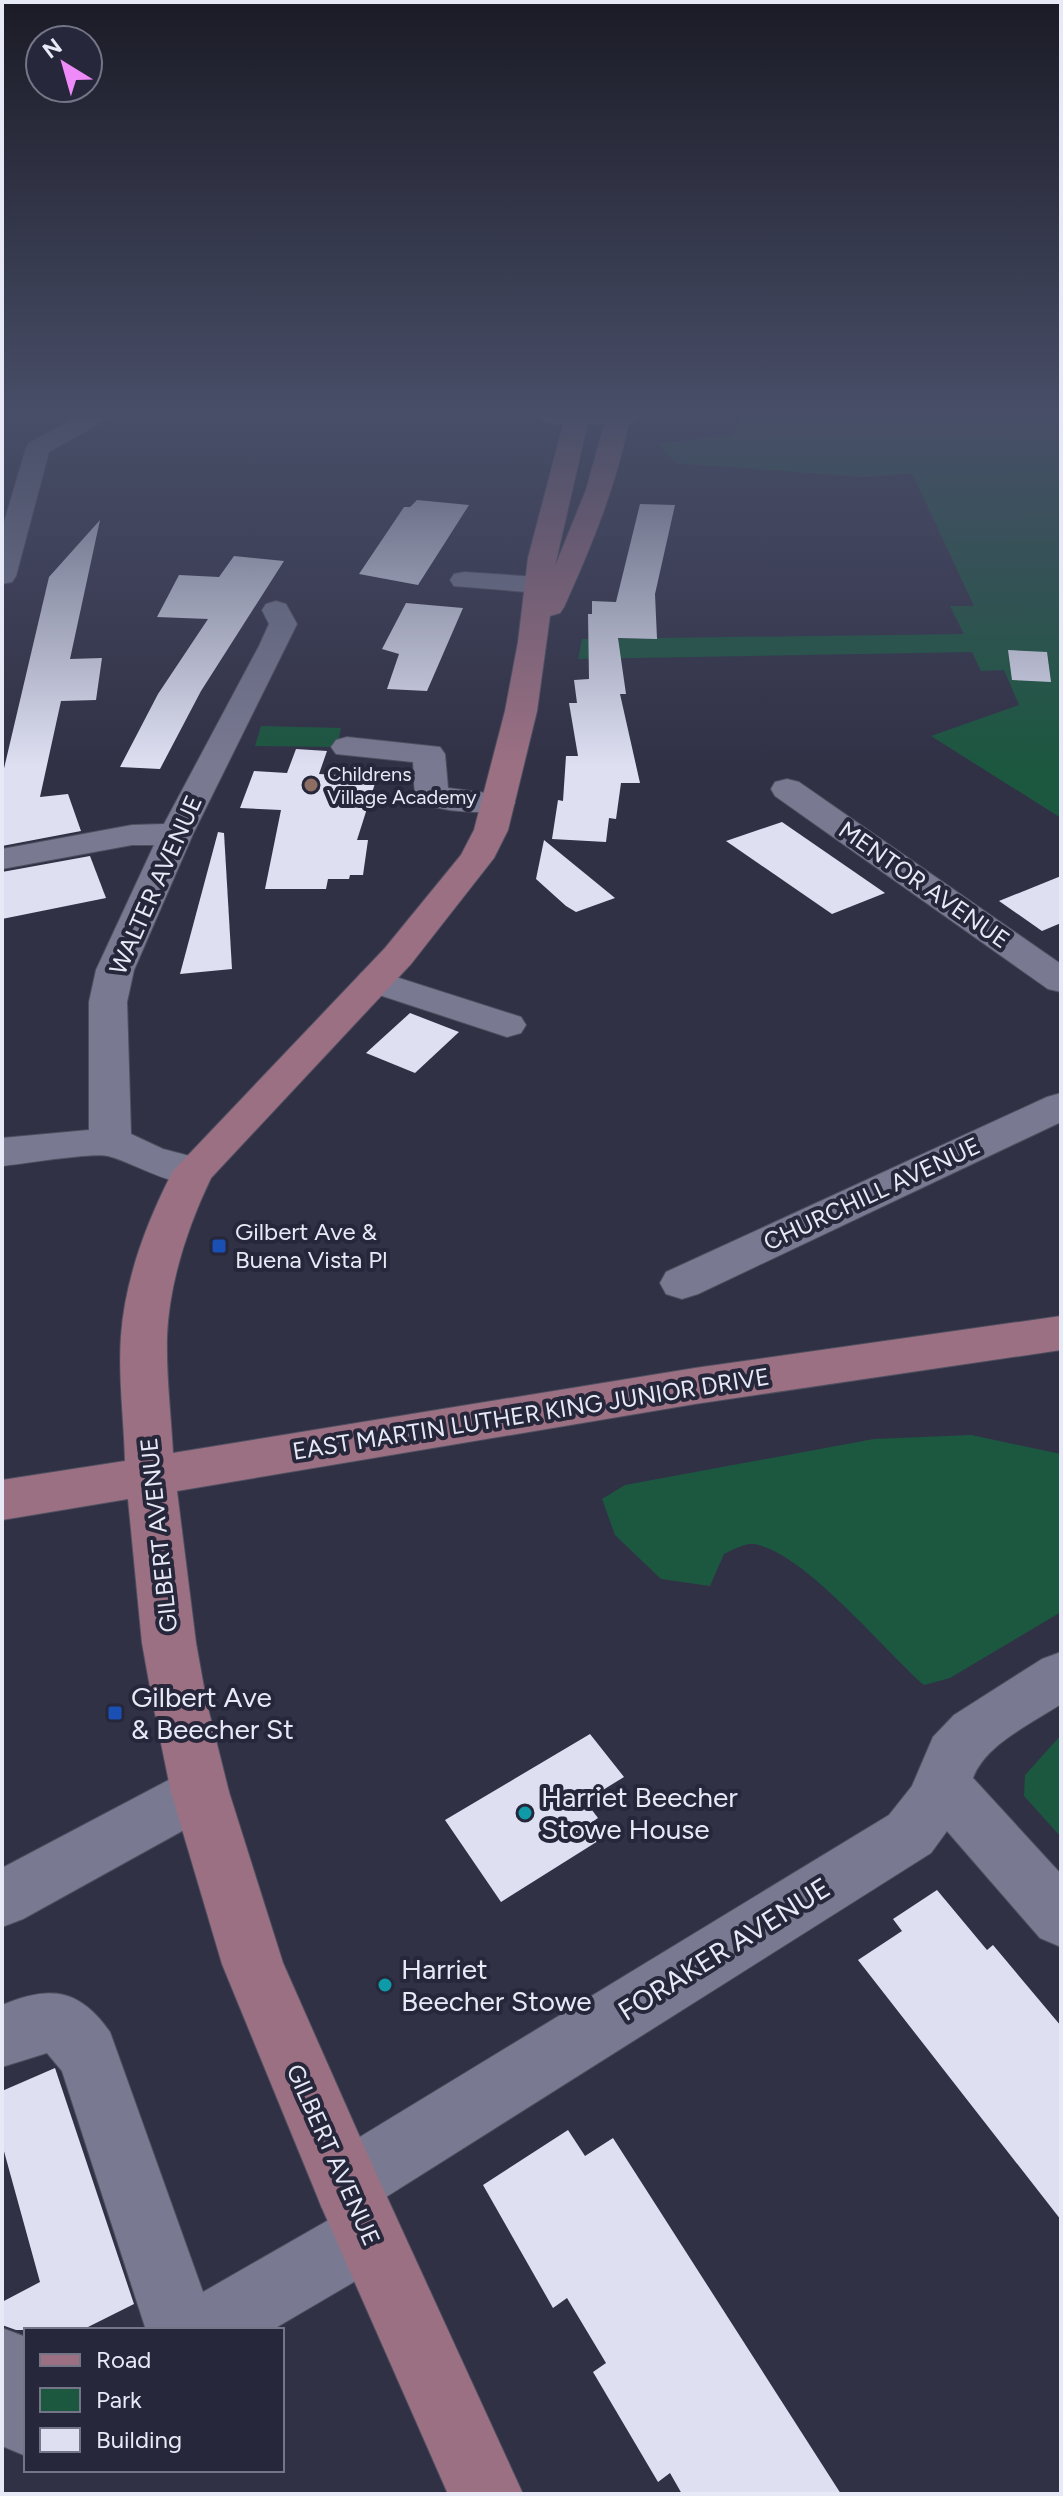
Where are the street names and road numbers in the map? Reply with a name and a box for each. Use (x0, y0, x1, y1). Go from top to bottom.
street label: WALTER AVENUE (103, 791, 208, 979)
street label: MENTOR AVENUE (833, 815, 1015, 954)
street label: CHURCHILL AVENUE (759, 1131, 985, 1257)
street label: EAST MARTIN LUTHER KING JUNIOR DRIVE (290, 1361, 771, 1466)
street label: GILBERT AVENUE (134, 1436, 183, 1634)
street label: FORAKER AVENUE (612, 1870, 836, 2028)
street label: GILBERT AVENUE (280, 2060, 386, 2250)

